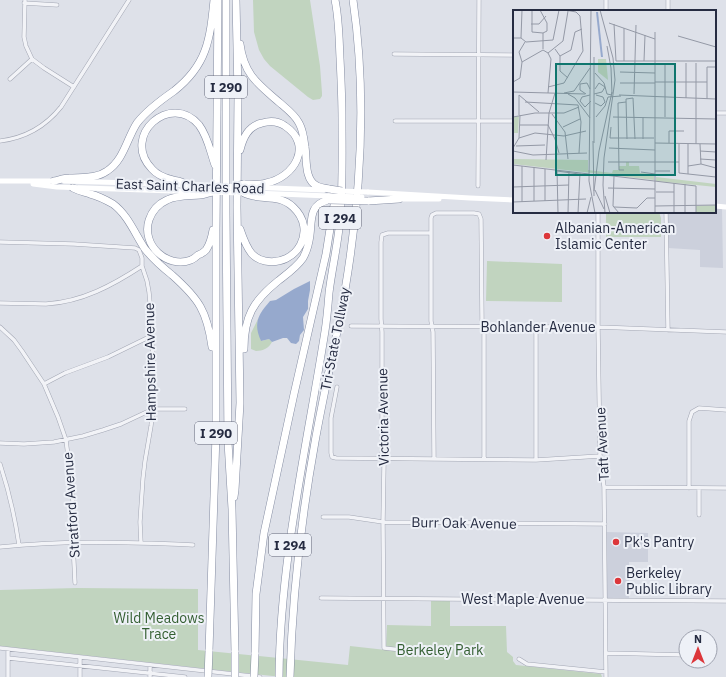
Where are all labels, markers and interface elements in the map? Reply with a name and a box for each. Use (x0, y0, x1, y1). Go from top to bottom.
inset map (513, 10, 716, 213)
road number: I 290 (205, 76, 247, 98)
street label: East Saint Charles Road (115, 174, 265, 198)
road number: I 294 (319, 207, 361, 229)
place label: Albanian-American Islamic Center (555, 219, 676, 253)
marker: Albanian-American Islamic Center (542, 231, 552, 241)
street label: Tri-State Tollway (316, 286, 354, 392)
street label: Hampshire Avenue (140, 302, 160, 422)
street label: Bohlander Avenue (480, 318, 596, 336)
street label: Victoria Avenue (373, 368, 393, 466)
street label: Taft Avenue (591, 406, 613, 481)
road number: I 290 (195, 422, 237, 444)
street label: Stratford Avenue (58, 451, 84, 558)
street label: Burr Oak Avenue (411, 513, 517, 533)
place label: Pk's Pantry (624, 533, 694, 551)
road number: I 294 (269, 534, 311, 556)
marker: Pk's Pantry (611, 537, 621, 547)
place label: Berkeley Public Library (626, 564, 712, 598)
marker: Berkeley Public Library (613, 576, 623, 586)
street label: West Maple Avenue (461, 590, 585, 608)
park label: Wild Meadows Trace (113, 609, 205, 643)
north arrow (678, 629, 718, 669)
text: N (694, 632, 702, 646)
park label: Berkeley Park (397, 641, 484, 659)

